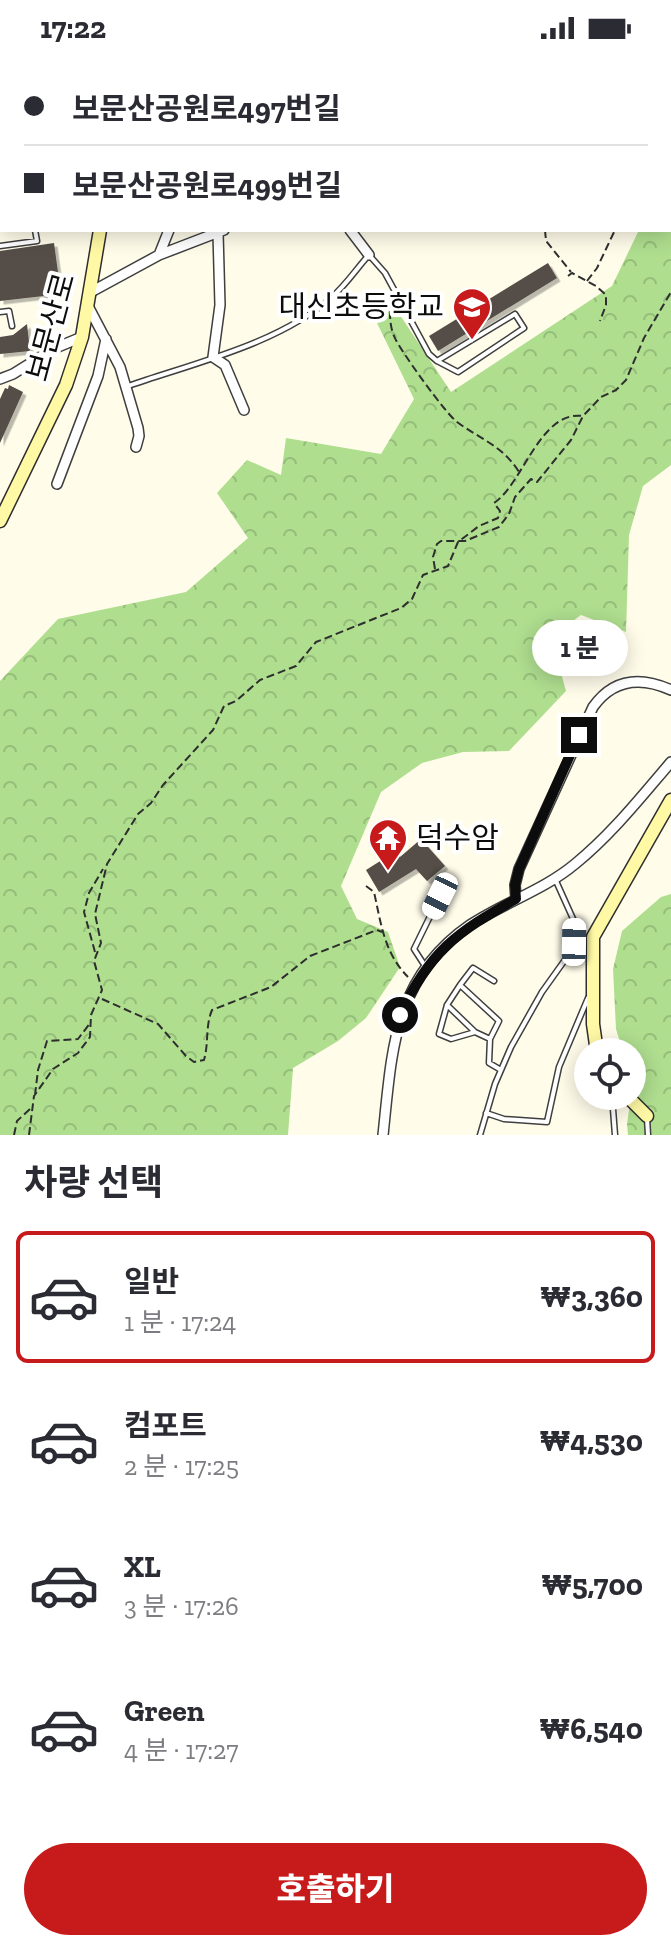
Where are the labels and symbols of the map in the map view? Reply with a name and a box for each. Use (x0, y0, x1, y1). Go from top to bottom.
street label: 보문산로 (19, 269, 83, 385)
school or university icon: 대신초등학교 (451, 286, 493, 341)
place label: 대신초등학교 (278, 289, 444, 325)
callout: 1 분 (531, 619, 627, 675)
route end (561, 717, 597, 753)
temple icon: 덕수암 (367, 817, 409, 872)
place label: 덕수암 (416, 820, 499, 856)
car (419, 869, 461, 923)
car (562, 918, 586, 966)
route start (382, 997, 418, 1033)

